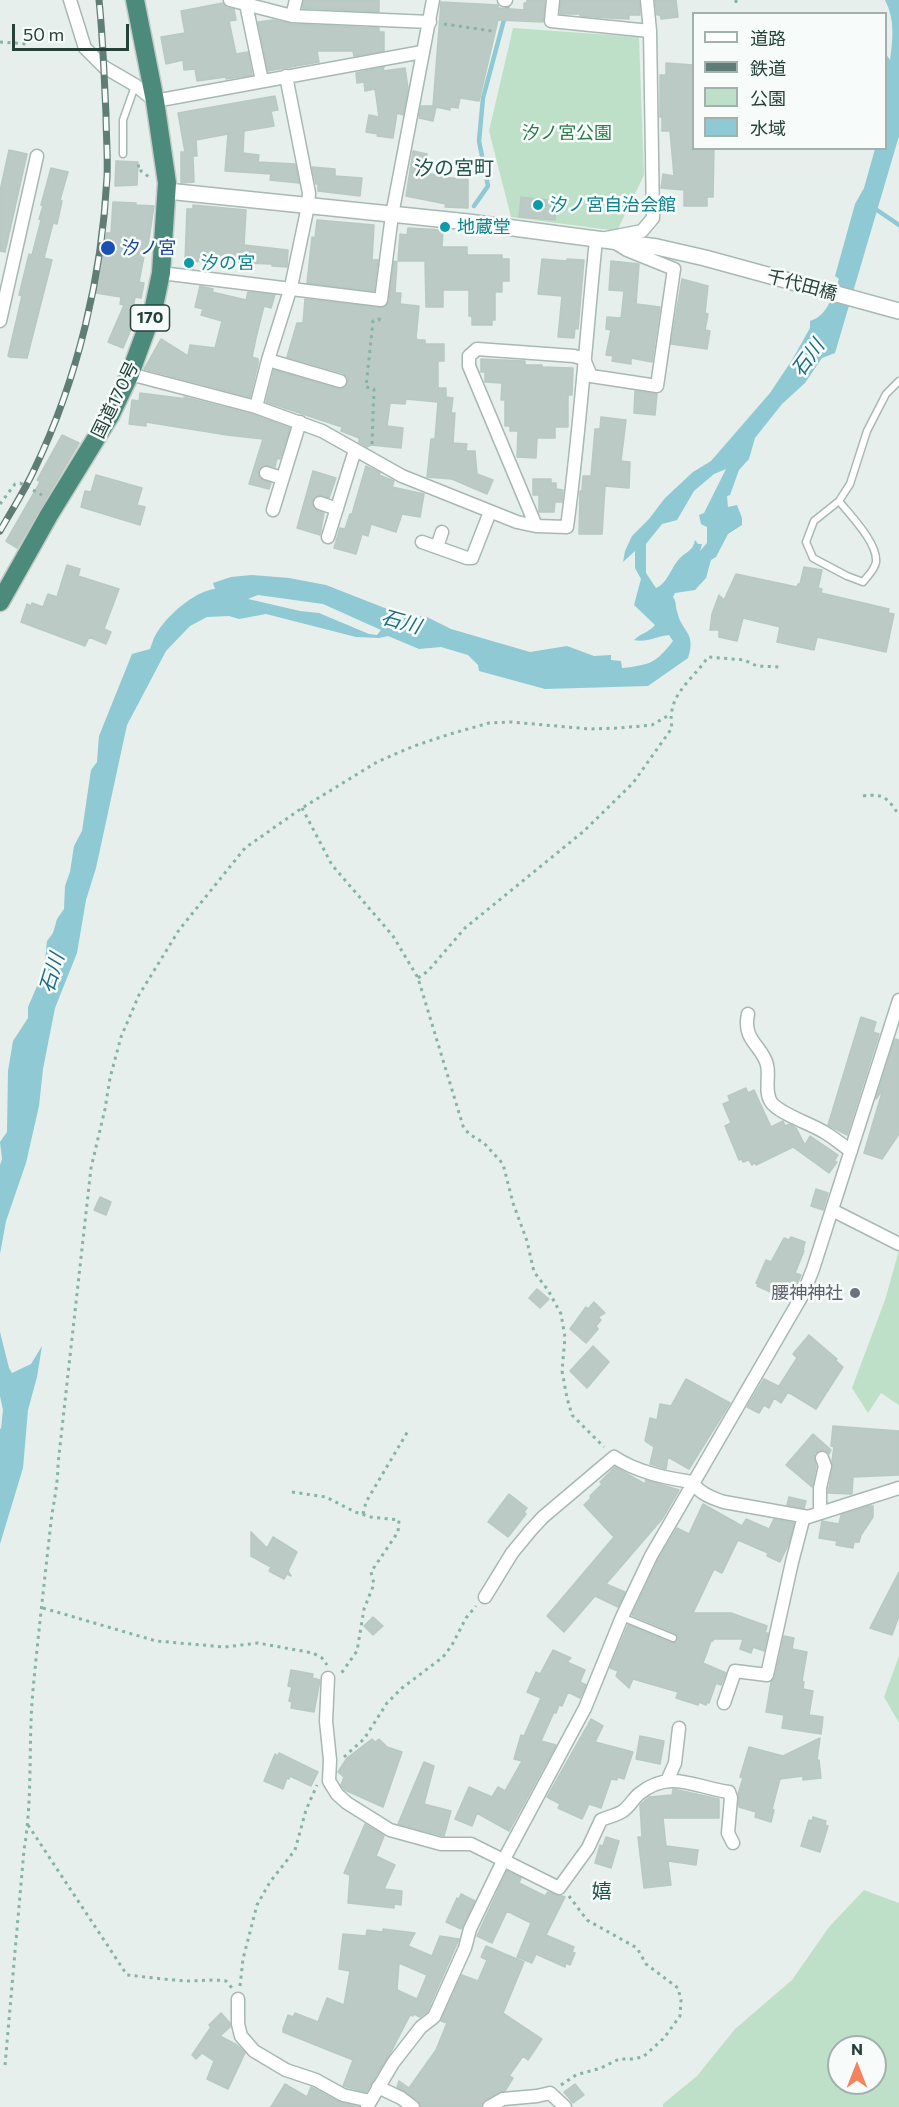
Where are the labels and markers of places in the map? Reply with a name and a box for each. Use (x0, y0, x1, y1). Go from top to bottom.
place label: 汐ノ宮自治会館 (550, 194, 676, 216)
marker: 汐ノ宮自治会館 (531, 198, 545, 212)
place label: 地蔵堂 (457, 216, 511, 238)
marker: 地蔵堂 (438, 220, 452, 234)
place label: 汐ノ宮 (122, 237, 176, 259)
marker: 汐ノ宮 (99, 239, 117, 257)
place label: 汐の宮 (201, 252, 255, 274)
marker: 汐の宮 (182, 256, 196, 270)
place label: 腰神神社 (771, 1282, 843, 1304)
marker: 腰神神社 (848, 1286, 862, 1300)

